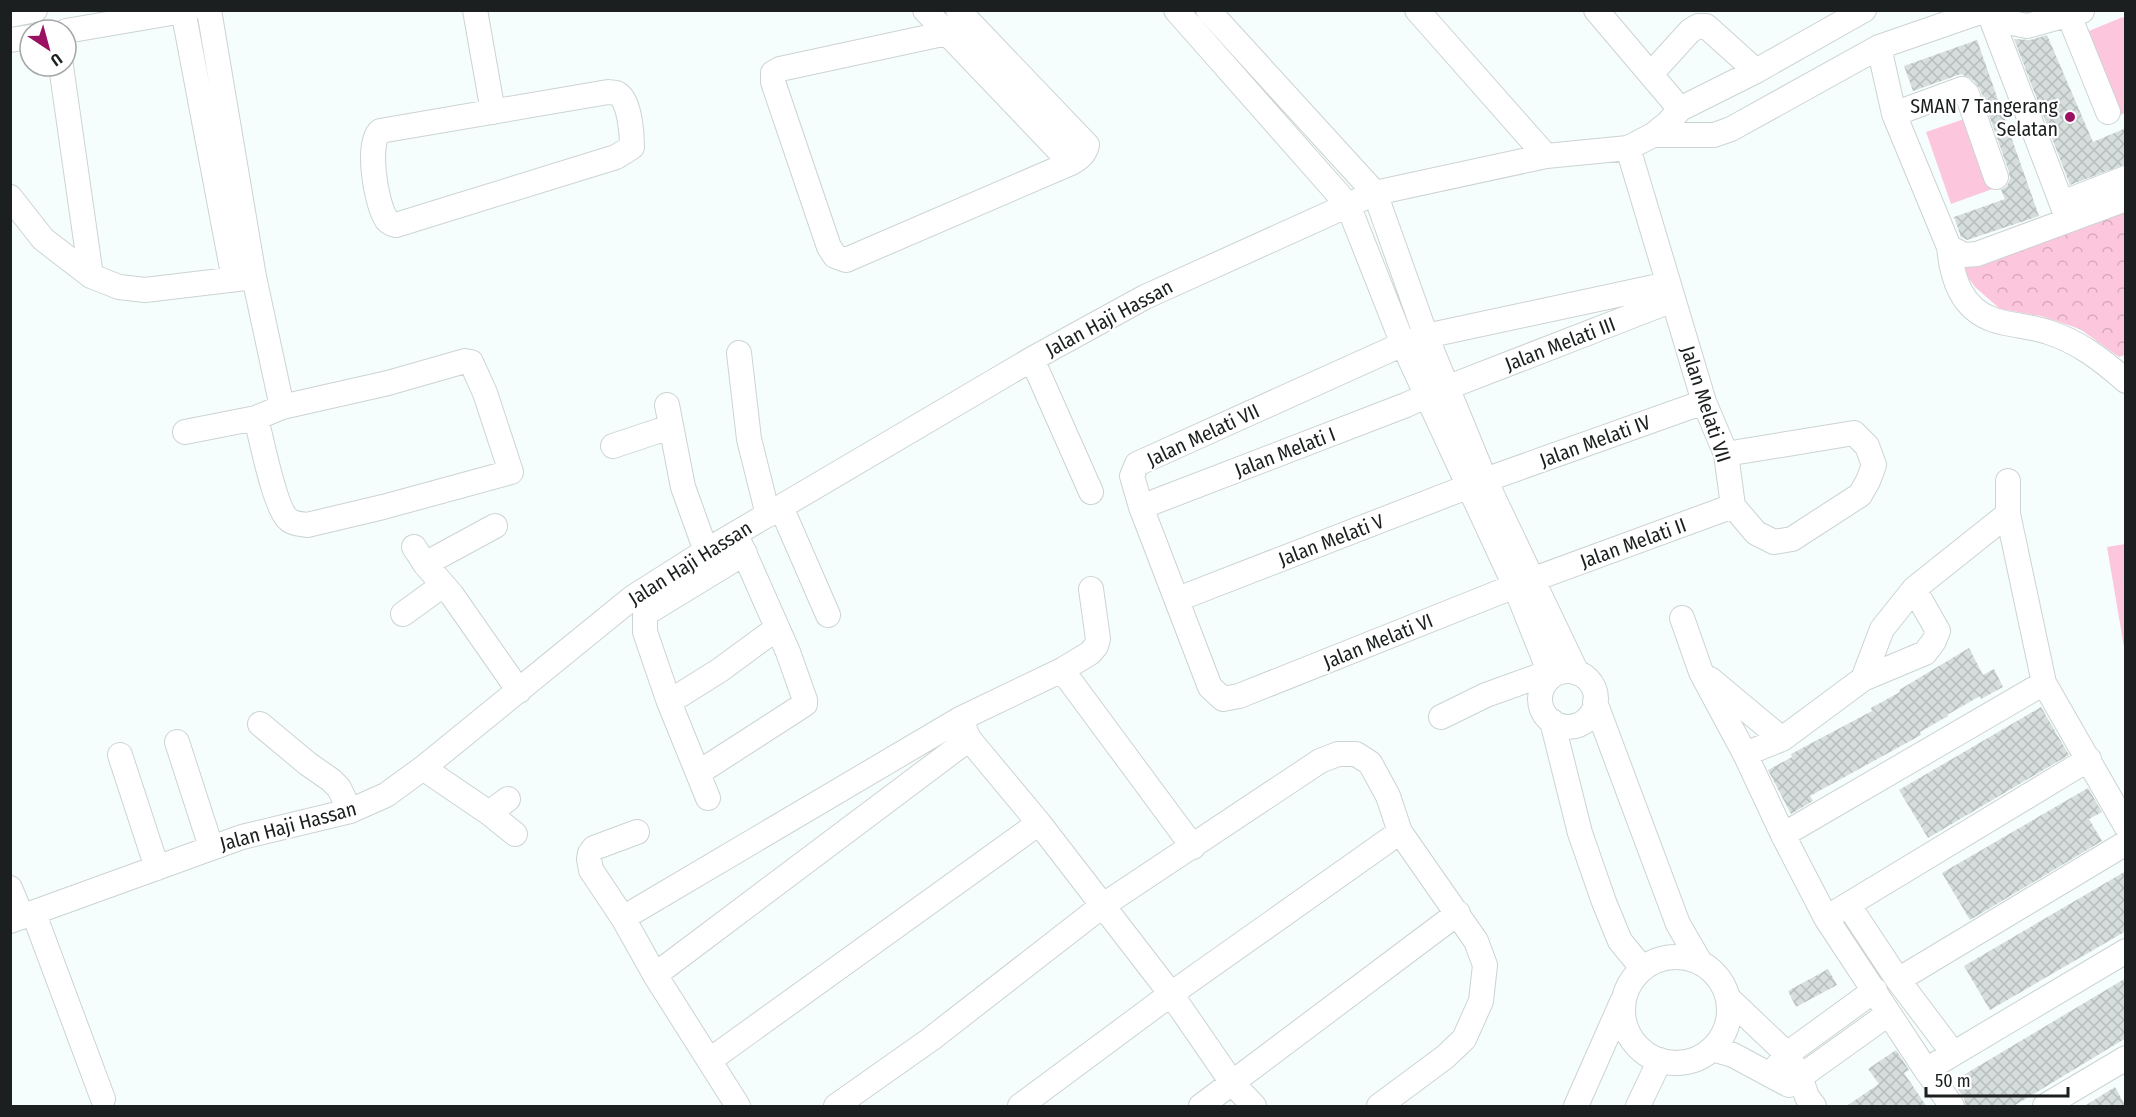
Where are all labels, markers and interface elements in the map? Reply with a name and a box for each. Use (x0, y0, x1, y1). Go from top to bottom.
north arrow (18, 18, 78, 78)
text: U (47, 49, 66, 70)
place label: SMAN 7 Tangerang Selatan (1910, 94, 2059, 141)
marker: SMAN 7 Tangerang Selatan (2063, 110, 2077, 124)
street label: Jalan Haji Hassan (1041, 274, 1177, 362)
street label: Jalan Melati III (1501, 312, 1619, 376)
street label: Jalan Melati VII (1676, 343, 1736, 465)
street label: Jalan Melati VII (1143, 398, 1263, 472)
street label: Jalan Melati IV (1536, 410, 1654, 472)
street label: Jalan Melati I (1231, 422, 1339, 482)
street label: Jalan Melati V (1275, 509, 1388, 571)
street label: Jalan Melati II (1577, 513, 1689, 573)
street label: Jalan Haji Hassan (624, 516, 756, 610)
street label: Jalan Melati VI (1320, 608, 1436, 674)
street label: Jalan Haji Hassan (217, 796, 359, 856)
scale bar (1926, 1060, 2068, 1098)
text: 50 m (1935, 1070, 1971, 1092)

